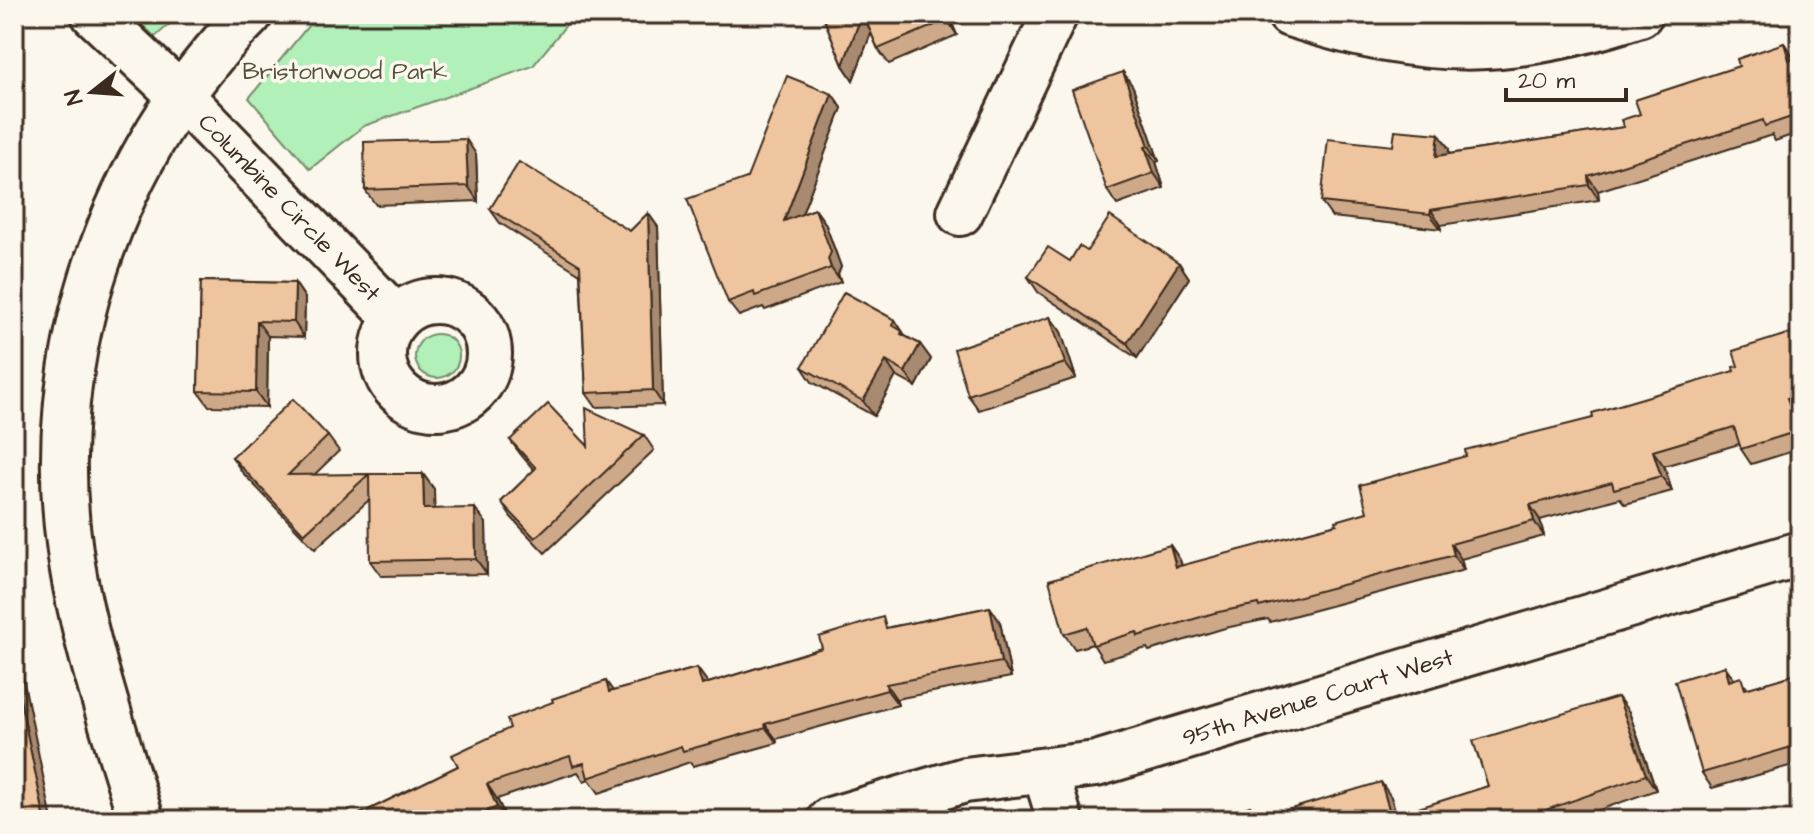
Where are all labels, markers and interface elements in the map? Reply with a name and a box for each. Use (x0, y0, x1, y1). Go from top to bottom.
north arrow (52, 52, 132, 132)
scale bar (1506, 52, 1626, 102)
park label: Bristonwood Park (242, 55, 448, 89)
text: 20 m (1518, 64, 1575, 98)
text: N (57, 86, 91, 109)
street label: Columbine Circle West (190, 106, 388, 310)
street label: 95th Avenue Court West (1178, 640, 1458, 755)

